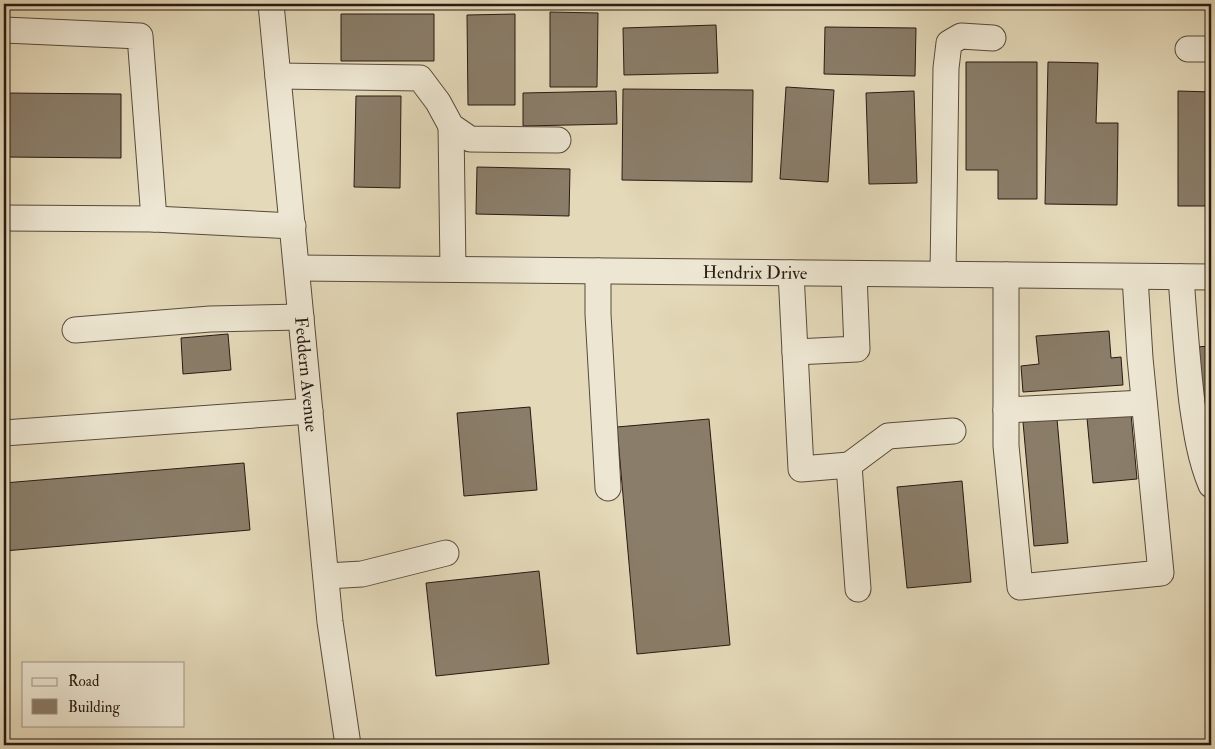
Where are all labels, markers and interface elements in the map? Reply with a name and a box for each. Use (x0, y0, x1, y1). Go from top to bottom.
street label: Hendrix Drive (702, 261, 808, 285)
street label: Feddern Avenue (289, 316, 323, 433)
legend (22, 662, 185, 726)
text: Road (68, 672, 100, 691)
text: Building (68, 698, 120, 717)

